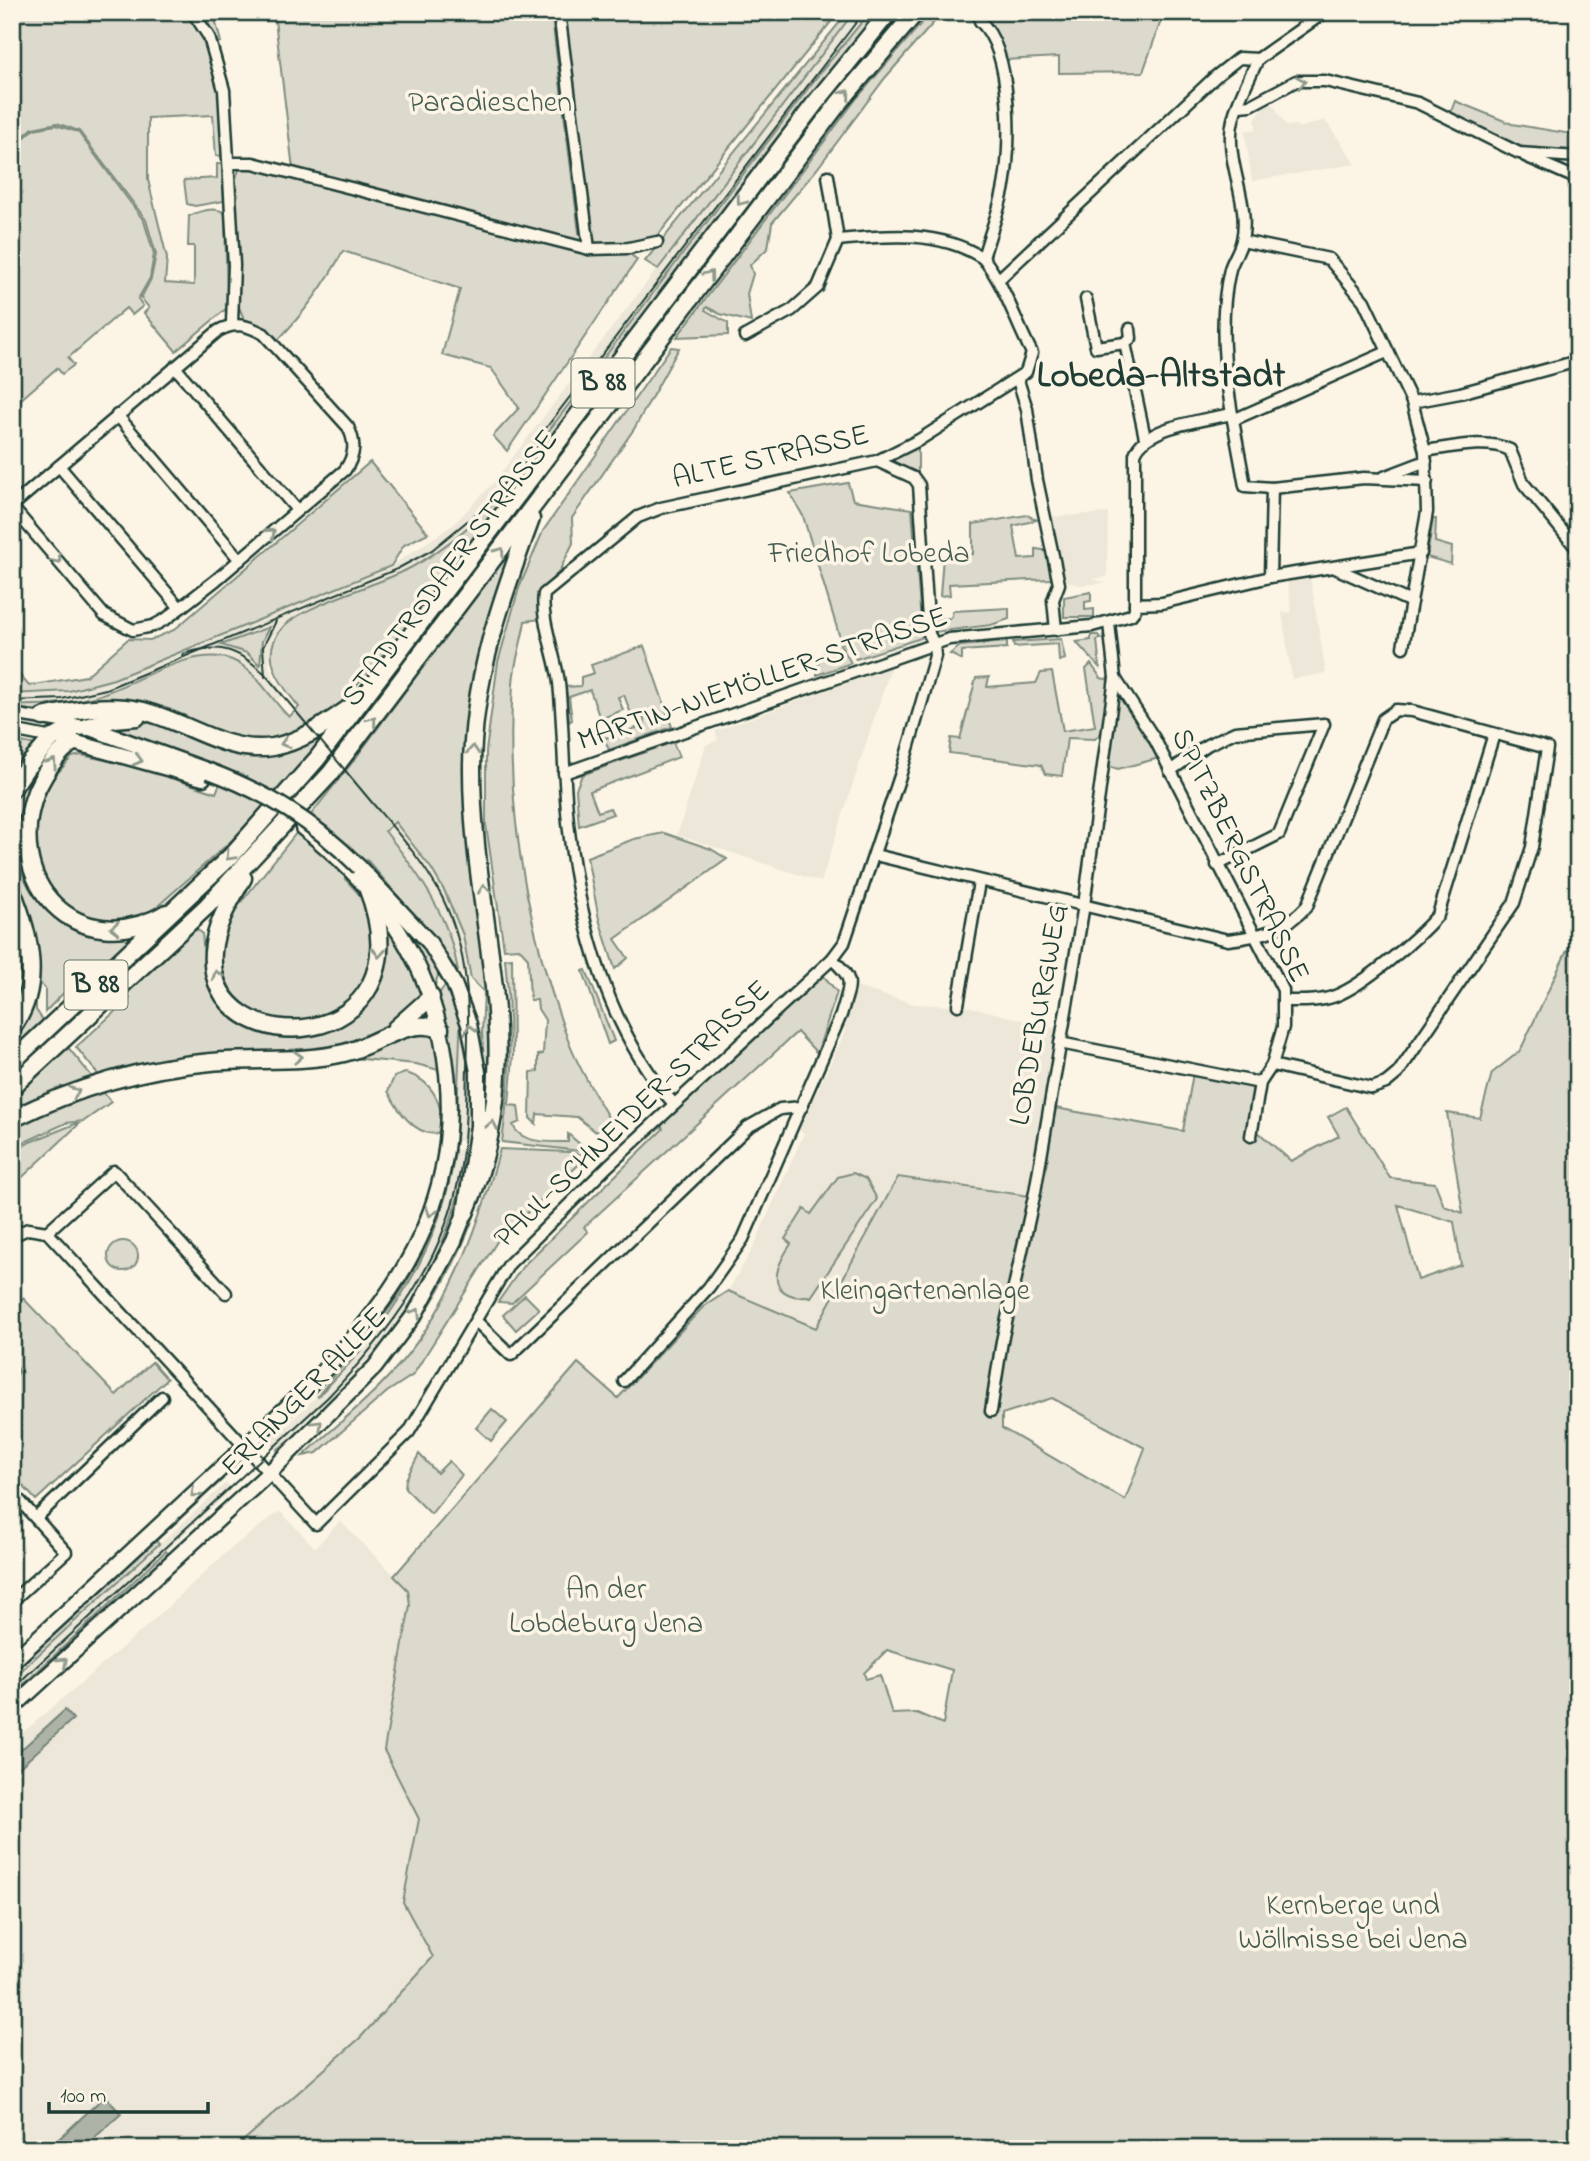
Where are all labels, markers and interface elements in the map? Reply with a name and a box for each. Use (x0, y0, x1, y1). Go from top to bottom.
one-way arrow (1295, 75, 1307, 90)
park label: Paradieschen (408, 82, 572, 126)
one-way arrow (837, 89, 850, 101)
one-way arrow (736, 193, 749, 206)
one-way arrow (700, 270, 713, 283)
district label: Lobeda-Altstadt (1037, 350, 1286, 404)
road number: B 88 (572, 358, 634, 408)
street label: ALTE STRASSE (668, 414, 874, 502)
street label: STADTRODAER STRASSE (332, 421, 570, 717)
one-way arrow (262, 529, 275, 541)
park label: Friedhof Lobeda (767, 533, 970, 577)
one-way arrow (491, 547, 504, 560)
one-way arrow (49, 551, 61, 564)
street label: MARTIN-NIEMÖLLER-STRASSE (572, 596, 954, 764)
one-way arrow (363, 716, 376, 728)
street label: SPITZBERGSTRASSE (1158, 721, 1320, 991)
one-way arrow (279, 735, 291, 750)
one-way arrow (465, 745, 480, 756)
one-way arrow (132, 752, 144, 766)
one-way arrow (44, 758, 56, 771)
one-way arrow (225, 848, 238, 861)
one-way arrow (476, 883, 491, 894)
street label: LOBDEBURGWEG (999, 901, 1081, 1129)
one-way arrow (109, 920, 120, 935)
one-way arrow (372, 948, 387, 959)
road number: B 88 (64, 960, 128, 1010)
one-way arrow (211, 970, 225, 982)
street label: PAUL-SCHNEIDER-STRASSE (485, 971, 781, 1259)
one-way arrow (464, 1023, 478, 1035)
one-way arrow (293, 1050, 304, 1065)
one-way arrow (68, 1086, 80, 1100)
one-way arrow (484, 1119, 499, 1131)
one-way arrow (425, 1205, 439, 1217)
park label: Kleingartenanlage (820, 1270, 1030, 1314)
street label: ERLANGER ALLEE (212, 1298, 398, 1488)
one-way arrow (407, 1308, 420, 1321)
one-way arrow (310, 1421, 323, 1434)
one-way arrow (190, 1485, 203, 1497)
park label: An der Lobdeburg Jena (509, 1569, 703, 1647)
one-way arrow (55, 1658, 68, 1670)
park label: Kernberge und Wöllmisse bei Jena (1238, 1885, 1468, 1963)
scale bar (49, 2070, 208, 2114)
text: 100 m (60, 2082, 106, 2112)

